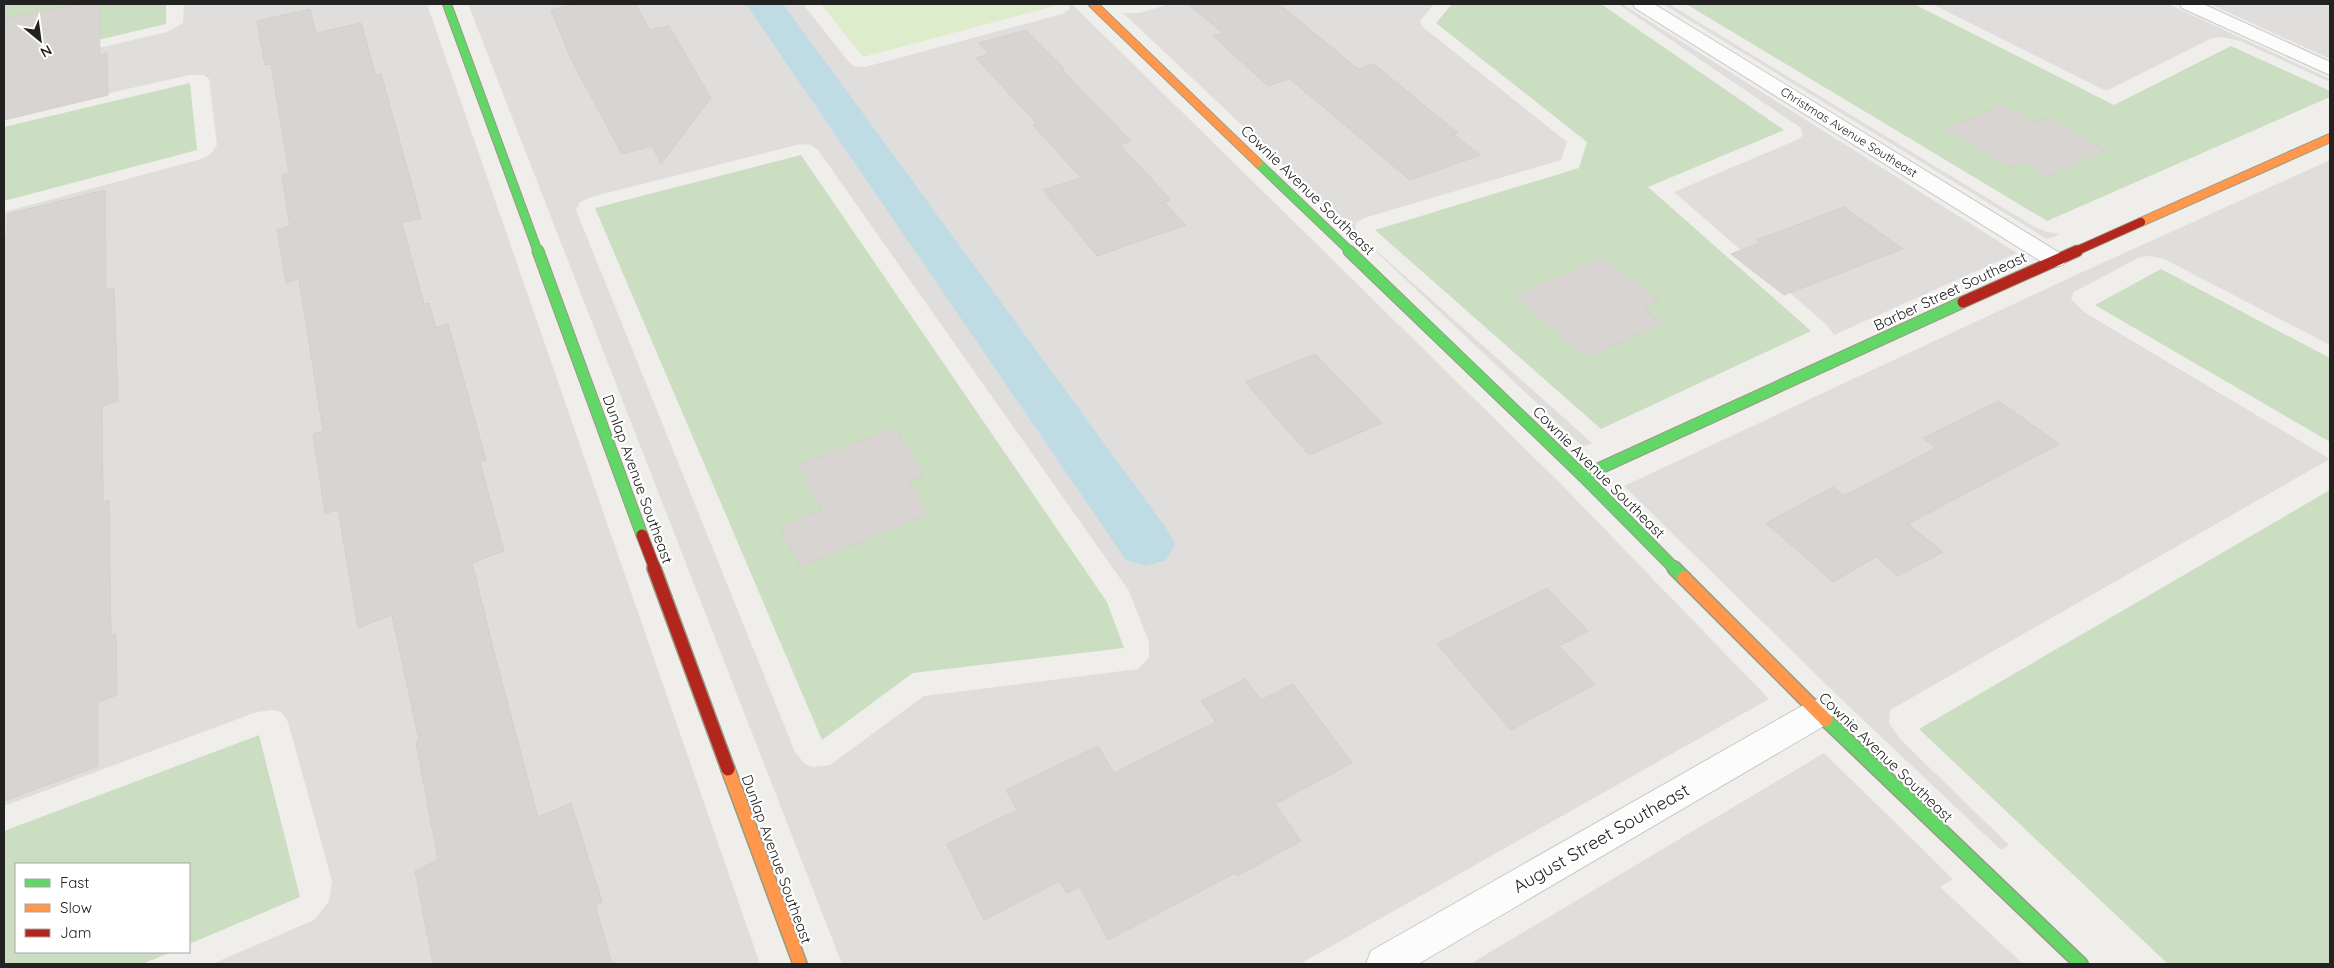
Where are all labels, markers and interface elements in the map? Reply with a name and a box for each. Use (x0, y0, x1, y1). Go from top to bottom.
north arrow (15, 15, 65, 65)
text: N (37, 41, 55, 62)
street label: Christmas Avenue Southeast (1778, 84, 1920, 180)
street label: Cownie Avenue Southeast (1237, 121, 1379, 259)
street label: Barber Street Southeast (1871, 247, 2029, 335)
street label: Dunlap Avenue Southeast (599, 392, 677, 566)
street label: Cownie Avenue Southeast (1529, 402, 1669, 542)
street label: Cownie Avenue Southeast (1815, 688, 1957, 826)
street label: Dunlap Avenue Southeast (738, 772, 816, 946)
street label: August Street Southeast (1509, 778, 1693, 898)
legend (15, 863, 190, 953)
text: Fast (60, 873, 89, 892)
text: Slow (60, 898, 92, 917)
text: Jam (60, 923, 91, 942)

